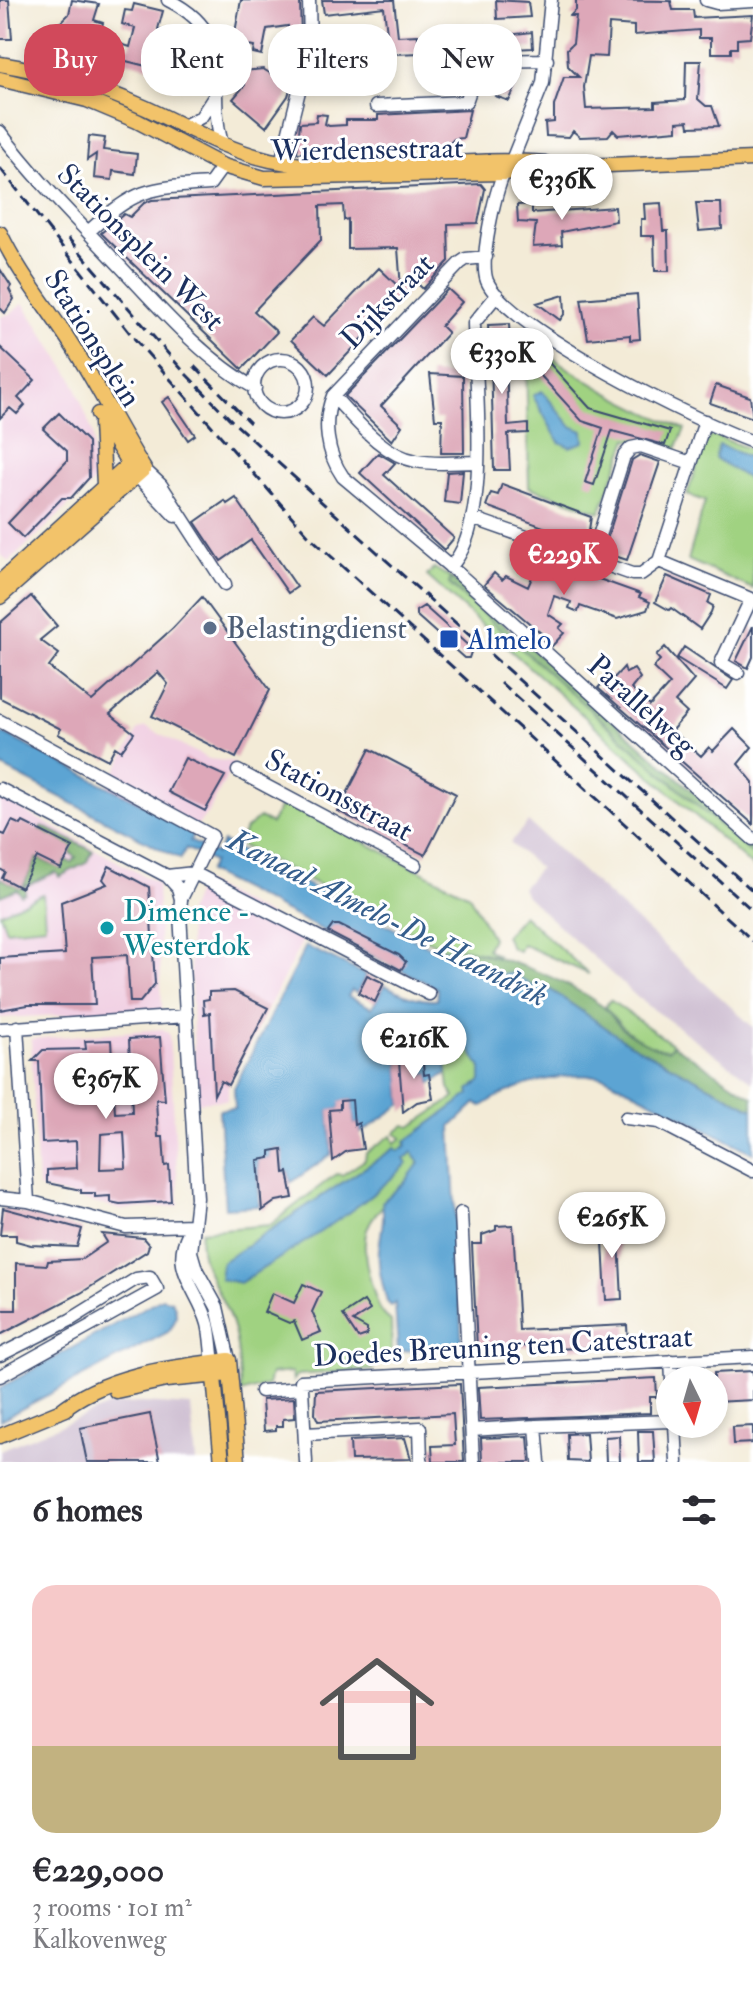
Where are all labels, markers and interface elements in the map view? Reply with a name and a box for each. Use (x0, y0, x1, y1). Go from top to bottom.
chip: Buy (24, 24, 125, 96)
chip: Rent (141, 24, 252, 96)
chip: Filters (268, 24, 397, 96)
chip: New (413, 24, 522, 96)
street label: Wierdensestraat (269, 129, 464, 170)
pin: €336K (506, 154, 618, 222)
street label: Stationsplein West (50, 156, 232, 338)
text: €336K (529, 164, 595, 196)
street label: Dijkstraat (333, 246, 442, 357)
street label: Stationsplein (37, 263, 149, 413)
pin: €330K (446, 328, 558, 396)
text: €330K (469, 338, 535, 370)
pin: €229K (508, 529, 620, 597)
text: €229K (527, 539, 601, 571)
place label: Belastingdienst (226, 610, 407, 647)
marker: Belastingdienst (201, 619, 219, 637)
place label: Almelo (466, 621, 551, 658)
marker: Almelo (438, 628, 460, 650)
street label: Parallelweg (580, 647, 705, 765)
street label: Stationsstraat (259, 741, 419, 850)
water label: Kanaal Almelo-De Haandrik (219, 819, 554, 1016)
place label: Dimence - Westerdok (122, 893, 250, 964)
marker: Dimence - Westerdok (98, 919, 116, 937)
pin: €216K (358, 1013, 470, 1081)
text: €216K (380, 1023, 448, 1055)
pin: €367K (50, 1053, 162, 1121)
text: €367K (72, 1063, 140, 1095)
pin: €265K (556, 1192, 668, 1260)
text: €265K (576, 1202, 648, 1234)
street label: Doedes Breuning ten Catestraat (312, 1318, 694, 1375)
north arrow (656, 1366, 728, 1438)
map controls (656, 1366, 728, 1438)
icon: filters (677, 1488, 721, 1532)
text: 6 homes (32, 1489, 143, 1532)
icon: home (305, 1637, 449, 1781)
text: €229,000 (32, 1849, 164, 1892)
text: 3 rooms · 101 m² (32, 1892, 192, 1924)
text: Kalkovenweg (32, 1924, 166, 1956)

